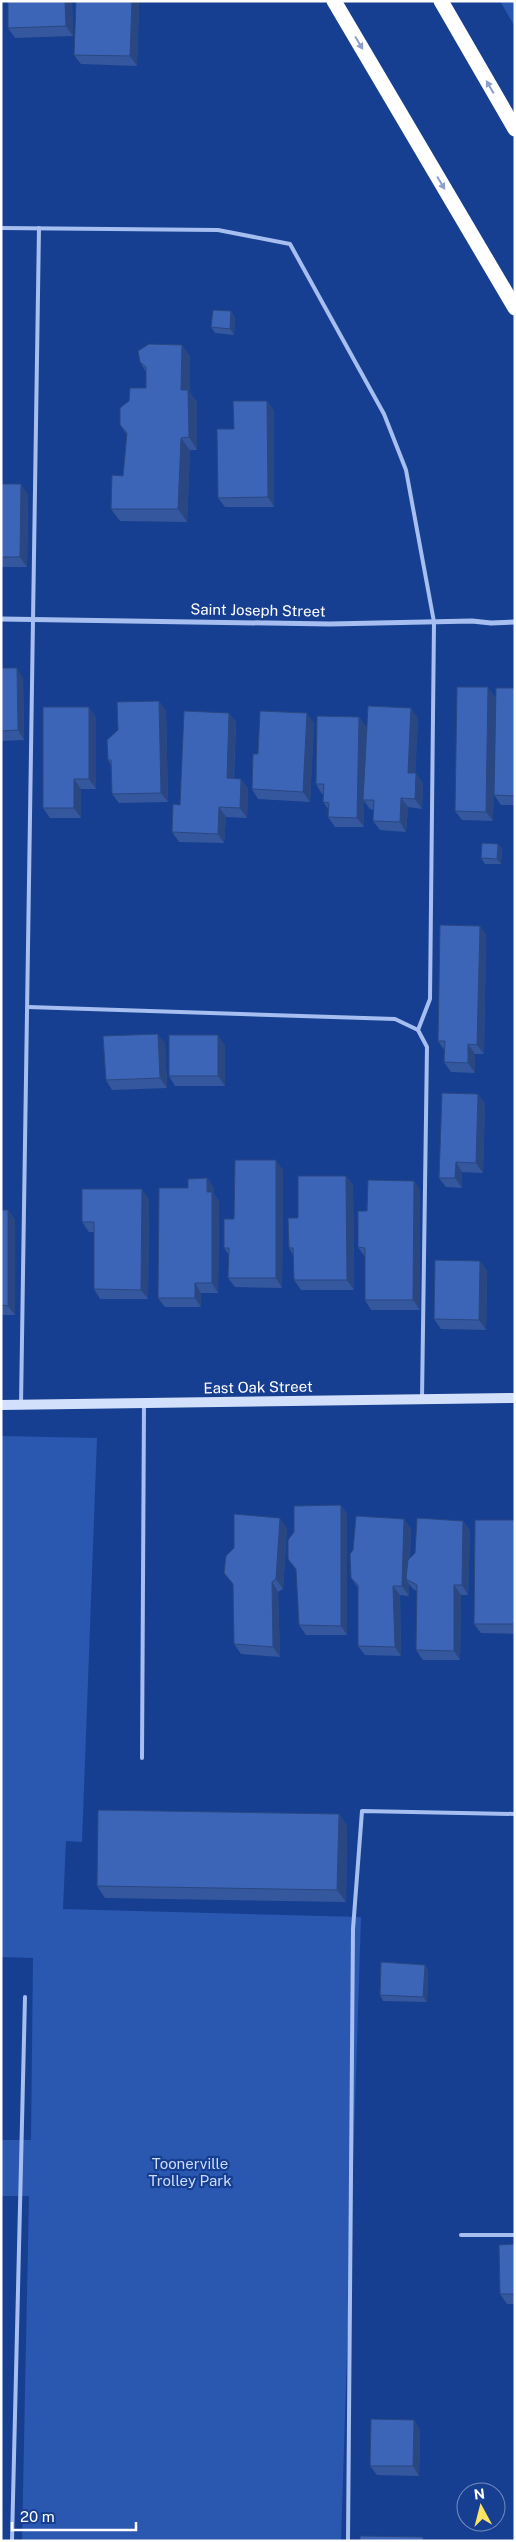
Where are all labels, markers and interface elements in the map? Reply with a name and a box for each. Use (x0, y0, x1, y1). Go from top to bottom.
one-way arrow (354, 37, 363, 50)
one-way arrow (486, 81, 495, 94)
one-way arrow (437, 176, 445, 191)
street label: Saint Joseph Street (190, 600, 326, 620)
street label: East Oak Street (203, 1378, 313, 1396)
park label: Toonerville Trolley Park (148, 2155, 232, 2189)
north arrow (456, 2482, 506, 2532)
text: N (473, 2485, 486, 2503)
scale bar (12, 2500, 136, 2532)
text: 20 m (20, 2508, 55, 2525)

